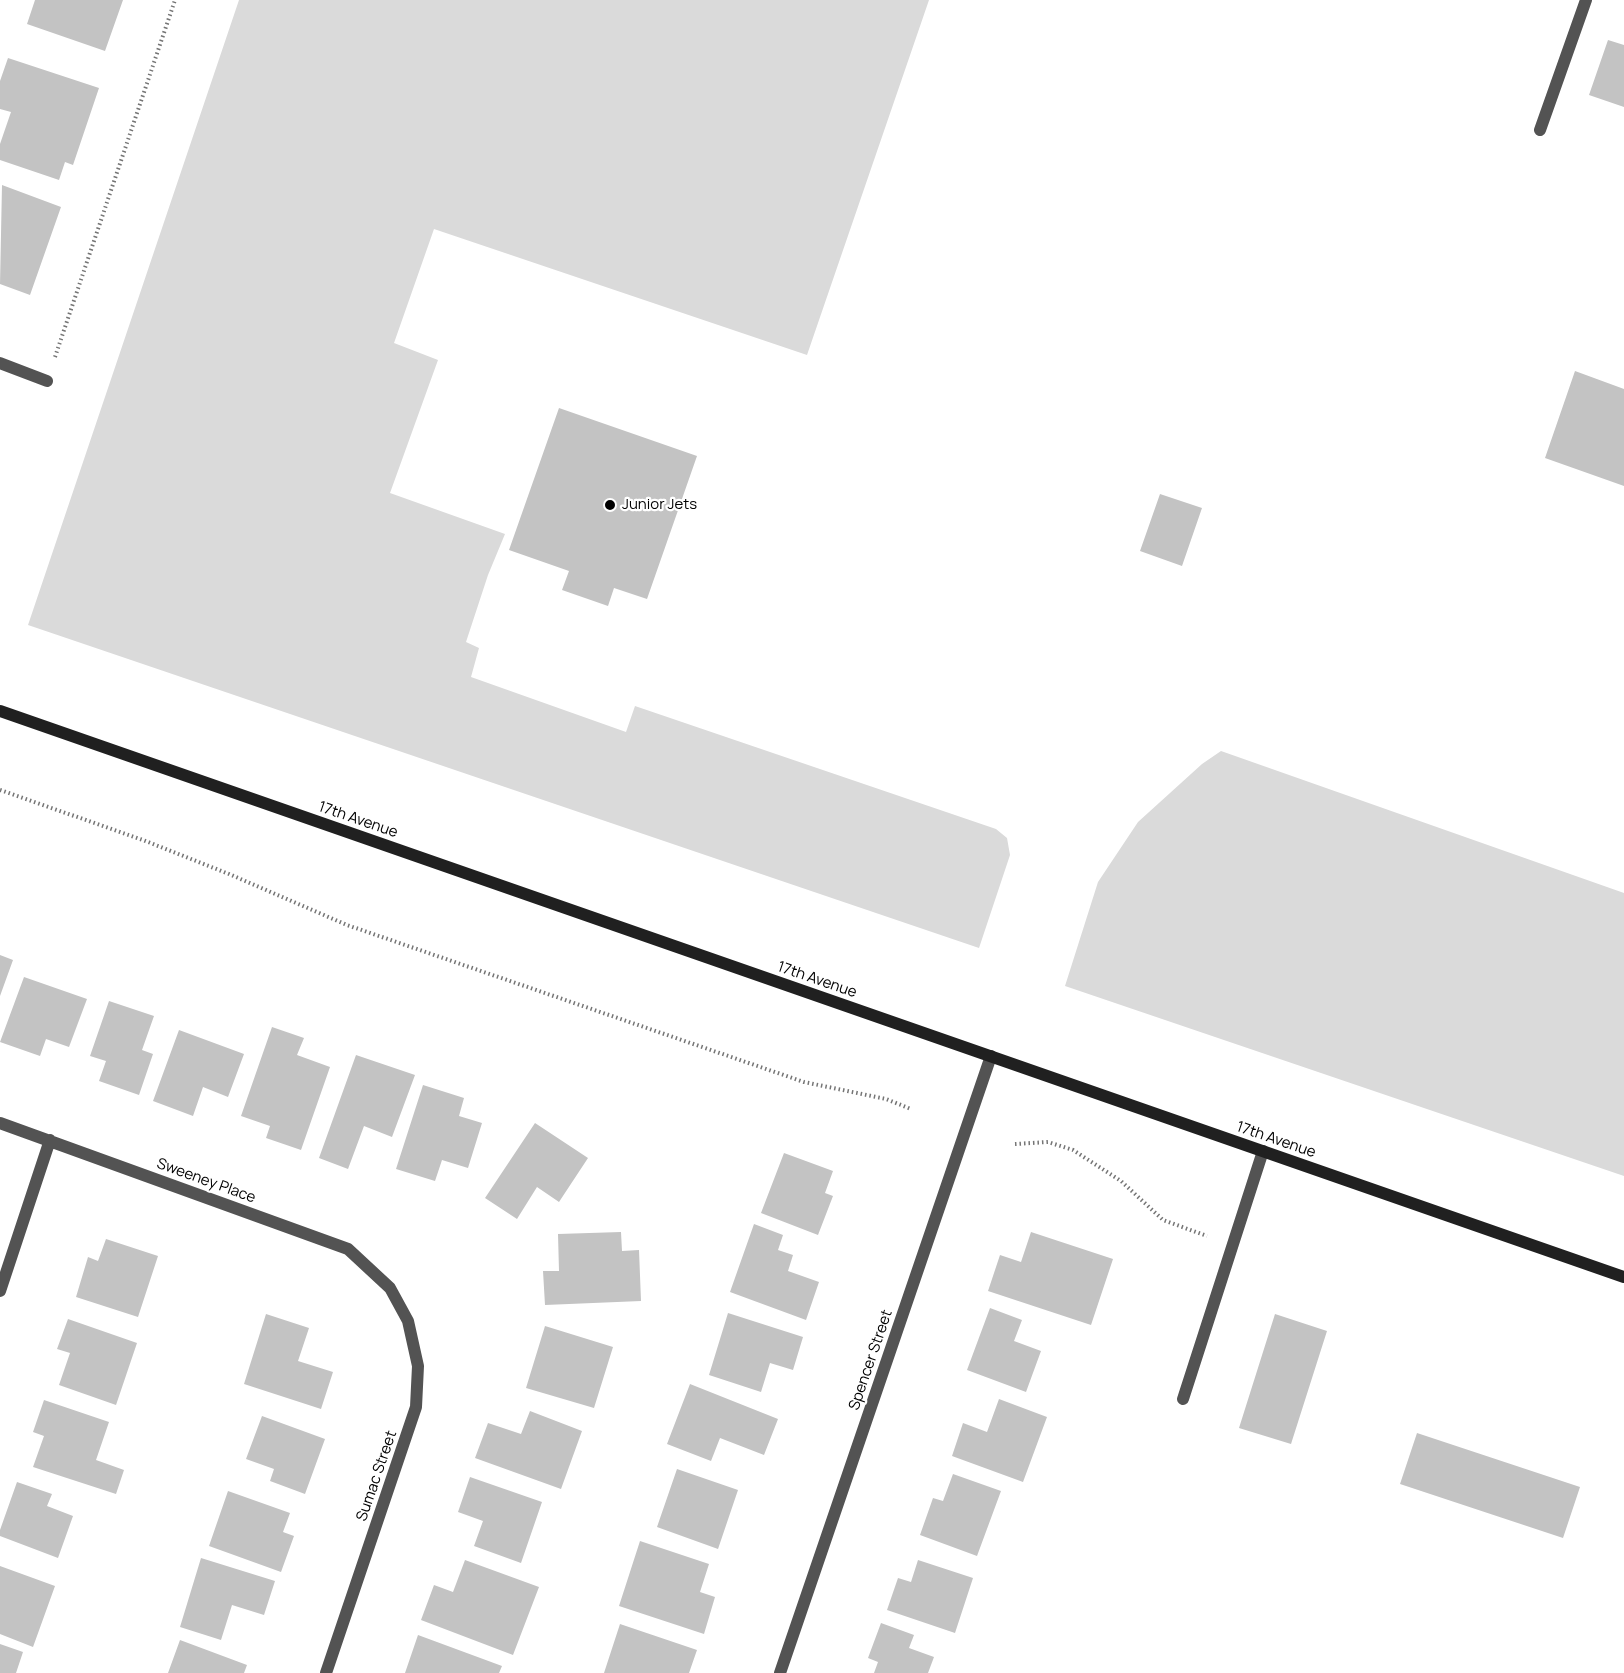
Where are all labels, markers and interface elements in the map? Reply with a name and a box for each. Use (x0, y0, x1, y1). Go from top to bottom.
place label: Junior Jets (622, 496, 697, 514)
marker: Junior Jets (603, 498, 617, 512)
street label: 17th Avenue (316, 798, 400, 842)
street label: 17th Avenue (775, 958, 859, 1002)
street label: 17th Avenue (1234, 1118, 1318, 1162)
street label: Sweeney Place (154, 1155, 258, 1207)
street label: Spencer Street (845, 1308, 897, 1412)
street label: Sumac Street (353, 1428, 401, 1524)

